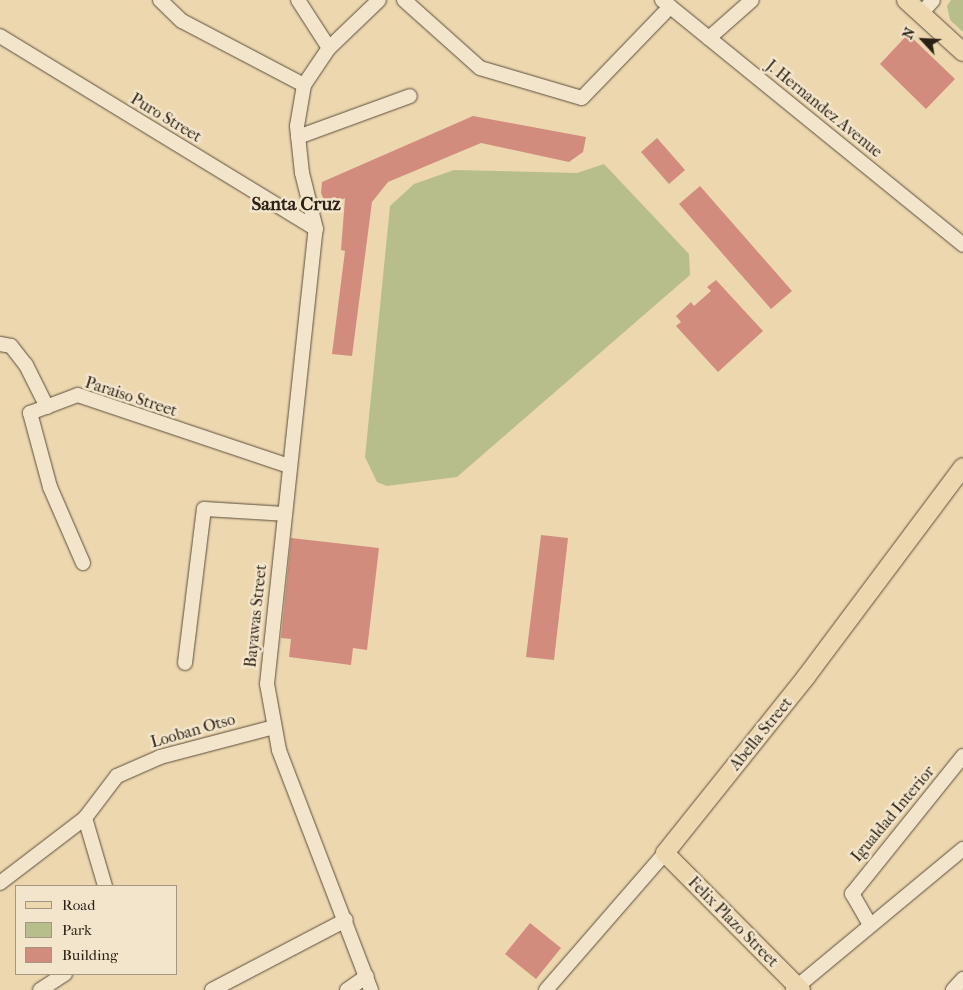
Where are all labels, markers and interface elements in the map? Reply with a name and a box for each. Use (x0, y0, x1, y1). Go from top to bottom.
north arrow (898, 15, 948, 65)
text: N (899, 25, 919, 42)
street label: J. Hernandez Avenue (762, 56, 886, 162)
street label: Puro Street (127, 89, 205, 147)
district label: Santa Cruz (251, 194, 341, 216)
street label: Paraiso Street (83, 373, 179, 421)
street label: Bayawas Street (241, 563, 271, 669)
street label: Abella Street (726, 694, 796, 774)
street label: Looban Otso (149, 710, 237, 752)
street label: Igualdad Interior (847, 762, 939, 866)
street label: Felix Plazo Street (684, 873, 782, 971)
legend (15, 885, 178, 975)
text: Road (62, 896, 95, 914)
text: Park (62, 921, 92, 939)
text: Building (62, 946, 118, 964)

